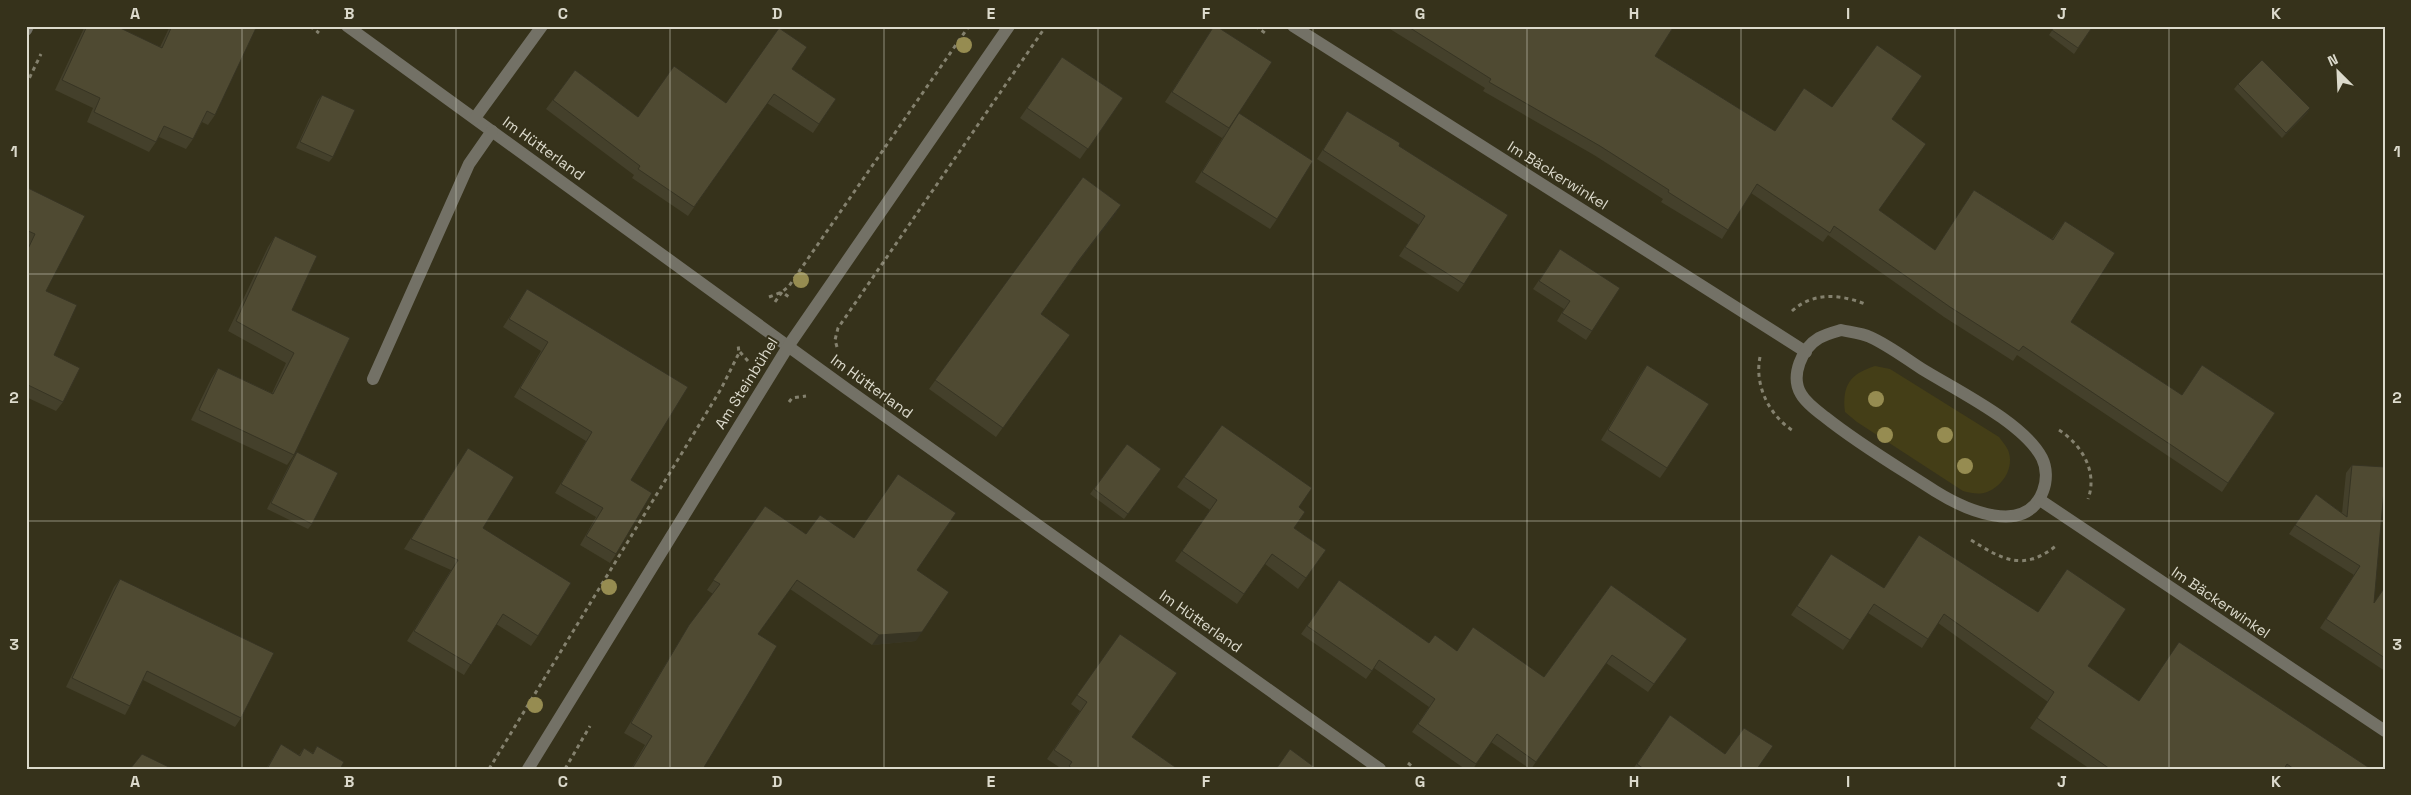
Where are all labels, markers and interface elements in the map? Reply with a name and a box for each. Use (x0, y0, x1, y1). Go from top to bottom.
text: A (130, 3, 140, 24)
text: B (344, 3, 354, 24)
text: C (558, 3, 568, 24)
text: D (772, 3, 782, 24)
text: E (987, 3, 996, 24)
text: F (1202, 3, 1211, 24)
text: G (1415, 3, 1425, 24)
text: H (1629, 3, 1639, 24)
text: I (1846, 3, 1850, 24)
text: J (2057, 3, 2067, 24)
text: K (2271, 3, 2281, 24)
north arrow (2314, 48, 2364, 98)
text: N (2325, 50, 2341, 70)
street label: Im Hütterland (499, 112, 589, 184)
street label: Im Bäckerwinkel (1504, 136, 1612, 214)
text: 1 (10, 141, 18, 162)
text: 1 (2393, 141, 2401, 162)
street label: Am Steinbühel (710, 334, 782, 432)
street label: Im Hütterland (827, 350, 917, 422)
text: 2 (9, 387, 19, 408)
text: 2 (2392, 387, 2402, 408)
street label: Im Bäckerwinkel (2168, 562, 2274, 642)
street label: Im Hütterland (1156, 585, 1246, 657)
text: 3 (9, 634, 19, 655)
text: 3 (2392, 634, 2402, 655)
text: A (130, 771, 140, 792)
text: B (344, 771, 354, 792)
text: C (558, 771, 568, 792)
text: D (772, 771, 782, 792)
text: E (987, 771, 996, 792)
text: F (1202, 771, 1211, 792)
text: G (1415, 771, 1425, 792)
text: H (1629, 771, 1639, 792)
text: I (1846, 771, 1850, 792)
text: J (2057, 771, 2067, 792)
text: K (2271, 771, 2281, 792)

